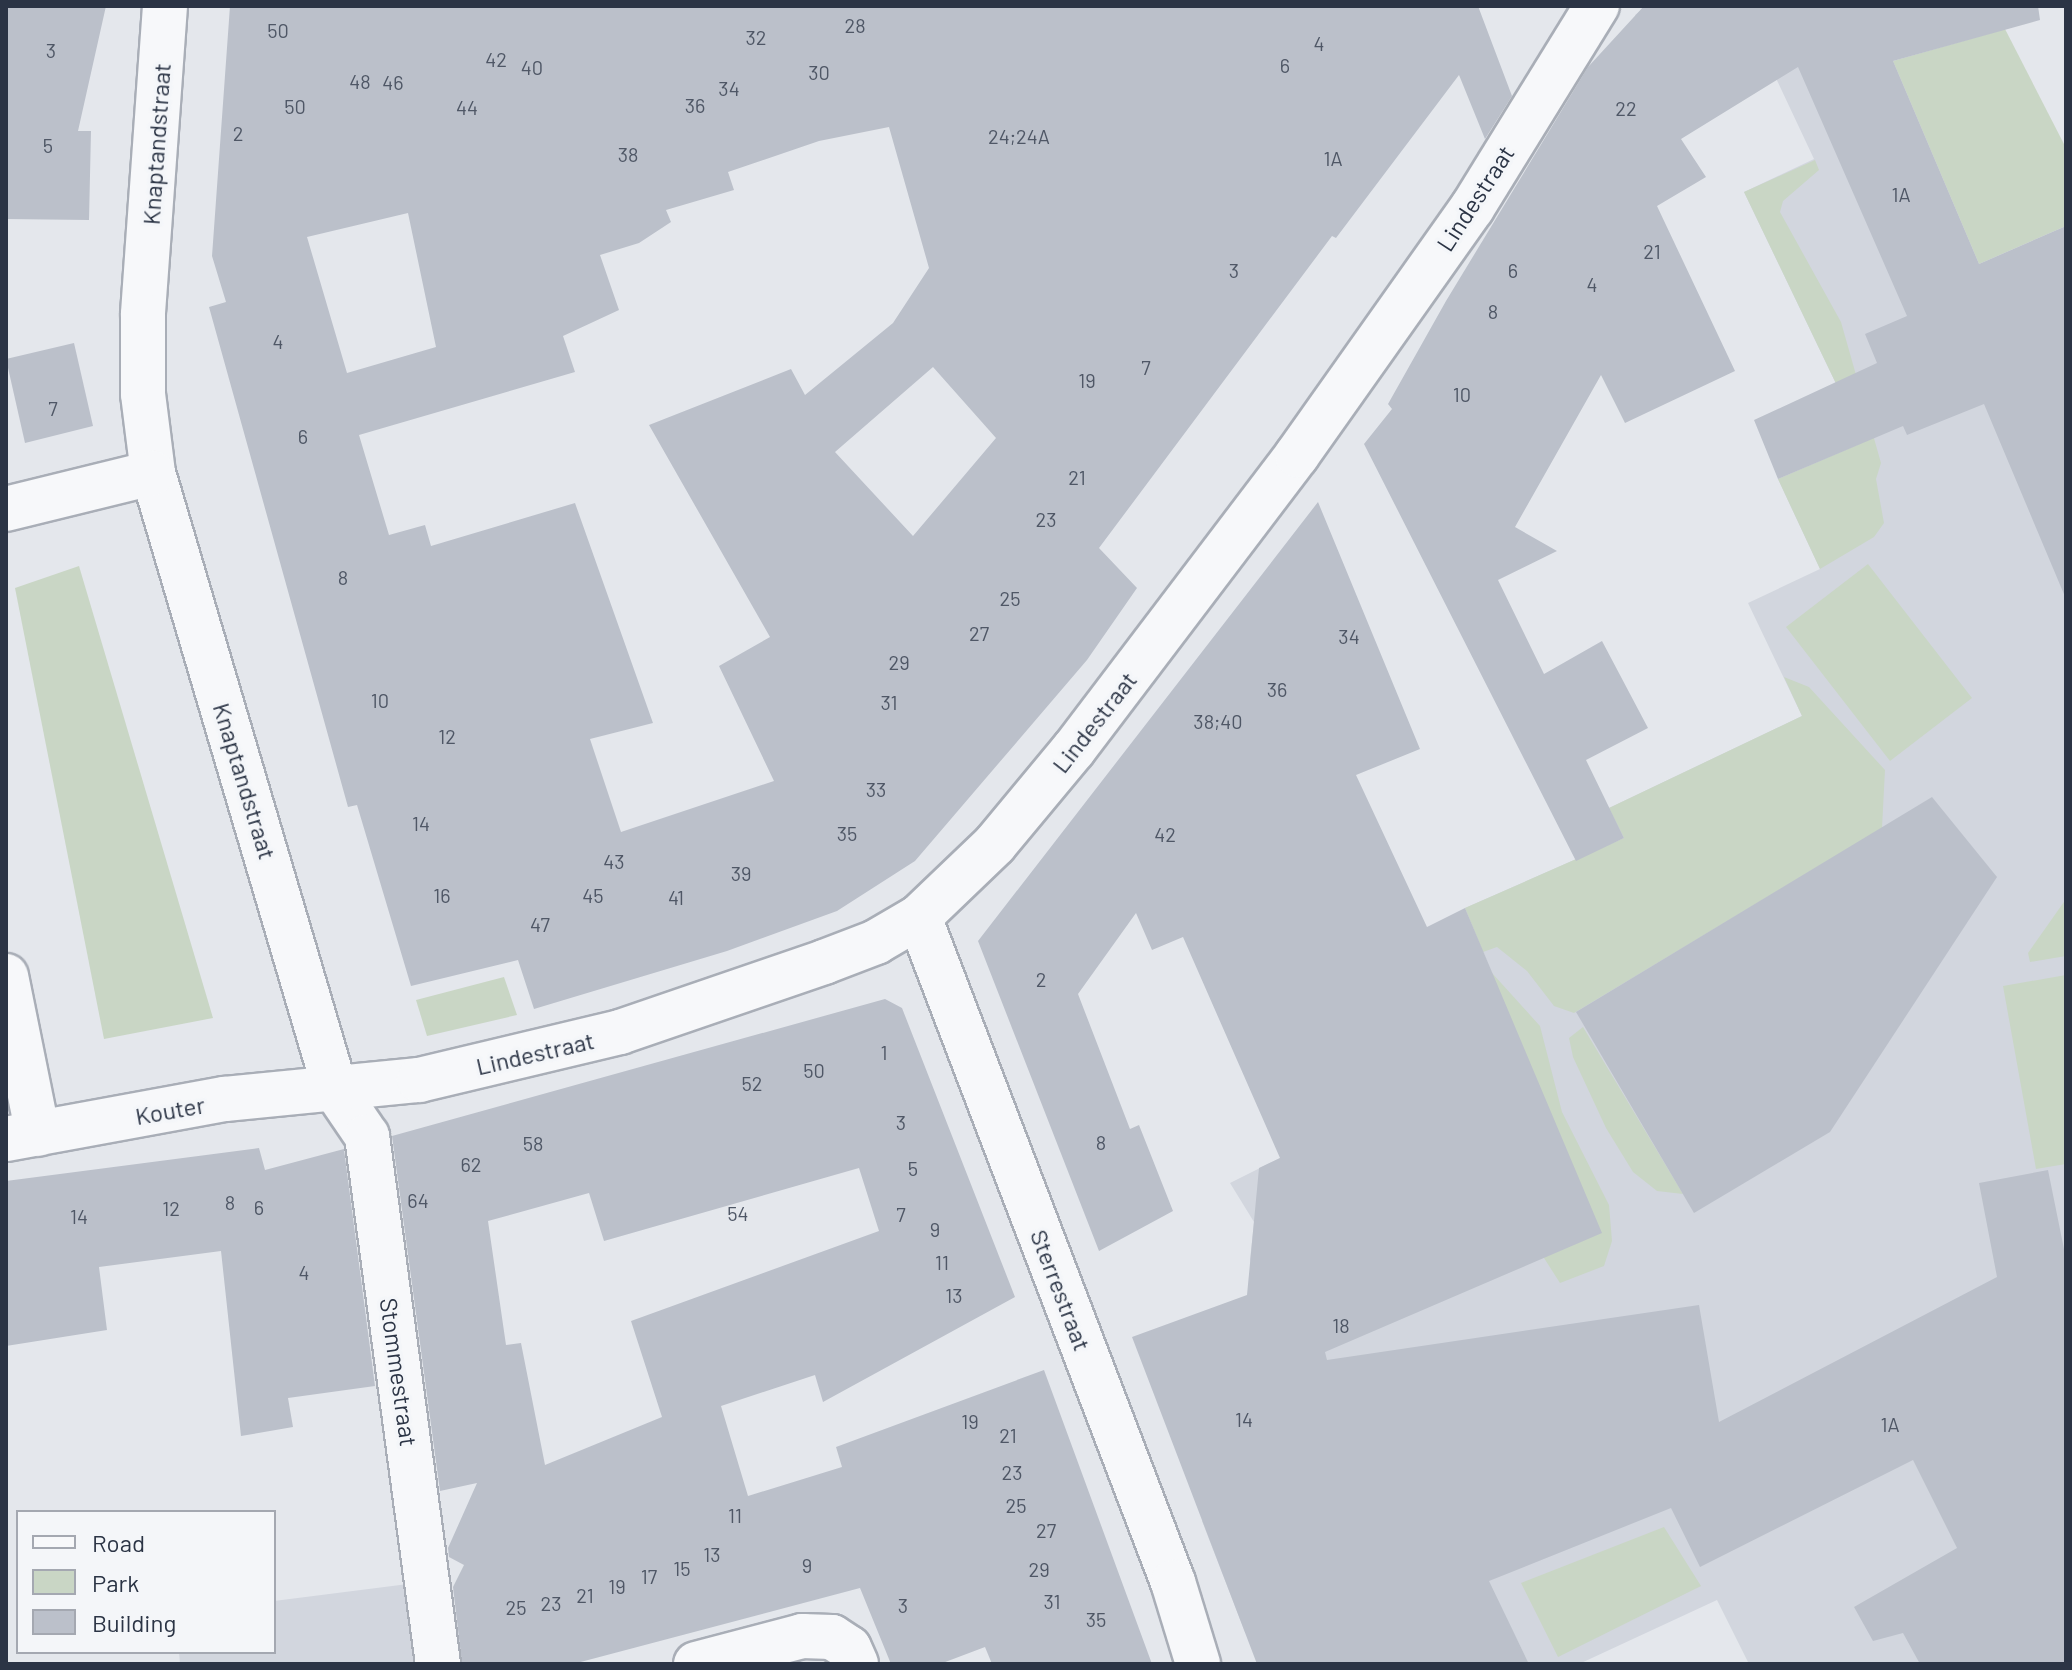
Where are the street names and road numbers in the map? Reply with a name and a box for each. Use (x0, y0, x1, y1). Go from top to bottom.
street label: Knaptandstraat (136, 62, 176, 226)
street label: Lindestraat (1430, 140, 1520, 256)
street label: Lindestraat (1046, 666, 1142, 778)
street label: Knaptandstraat (208, 699, 282, 863)
street label: Lindestraat (473, 1025, 597, 1081)
street label: Kouter (133, 1090, 207, 1130)
street label: Sterrestraat (1025, 1225, 1097, 1355)
street label: Stommestraat (374, 1296, 424, 1448)

